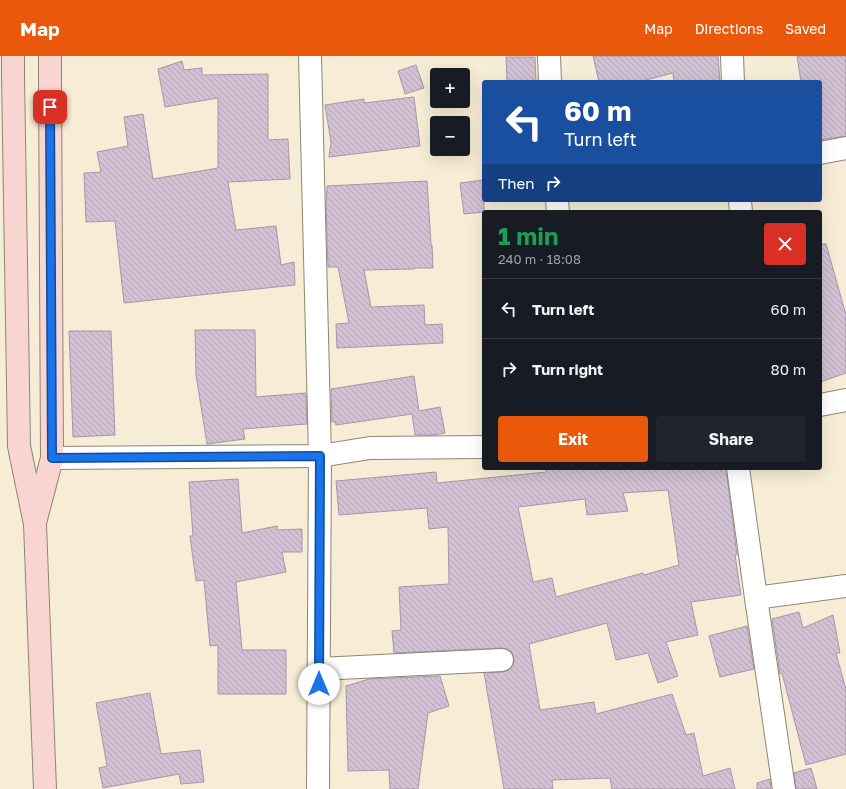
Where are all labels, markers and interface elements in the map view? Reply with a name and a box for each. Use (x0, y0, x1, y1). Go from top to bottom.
text: Map (20, 17, 60, 40)
text: Map (644, 20, 673, 37)
text: Directions (695, 20, 763, 37)
text: Saved (785, 20, 826, 37)
map controls (430, 68, 470, 156)
button: + (430, 68, 470, 108)
pin (33, 90, 67, 124)
text: 60 m (564, 94, 631, 127)
icon: arrive (39, 96, 61, 118)
icon: left (498, 96, 550, 148)
button: − (430, 116, 470, 156)
text: Turn left (564, 128, 637, 150)
icon: right (542, 172, 564, 194)
text: Then (498, 174, 534, 192)
text: 1 min (498, 221, 558, 250)
button: close (764, 223, 806, 265)
text: 240 m · 18:08 (498, 251, 581, 267)
icon: left (498, 298, 520, 320)
text: Turn left (532, 300, 594, 318)
text: 60 m (771, 300, 806, 318)
icon: right (498, 358, 520, 380)
text: Turn right (532, 360, 603, 378)
text: 80 m (771, 360, 806, 378)
button: Exit (498, 416, 648, 462)
button: Share (656, 416, 806, 462)
position arrow (298, 663, 340, 705)

